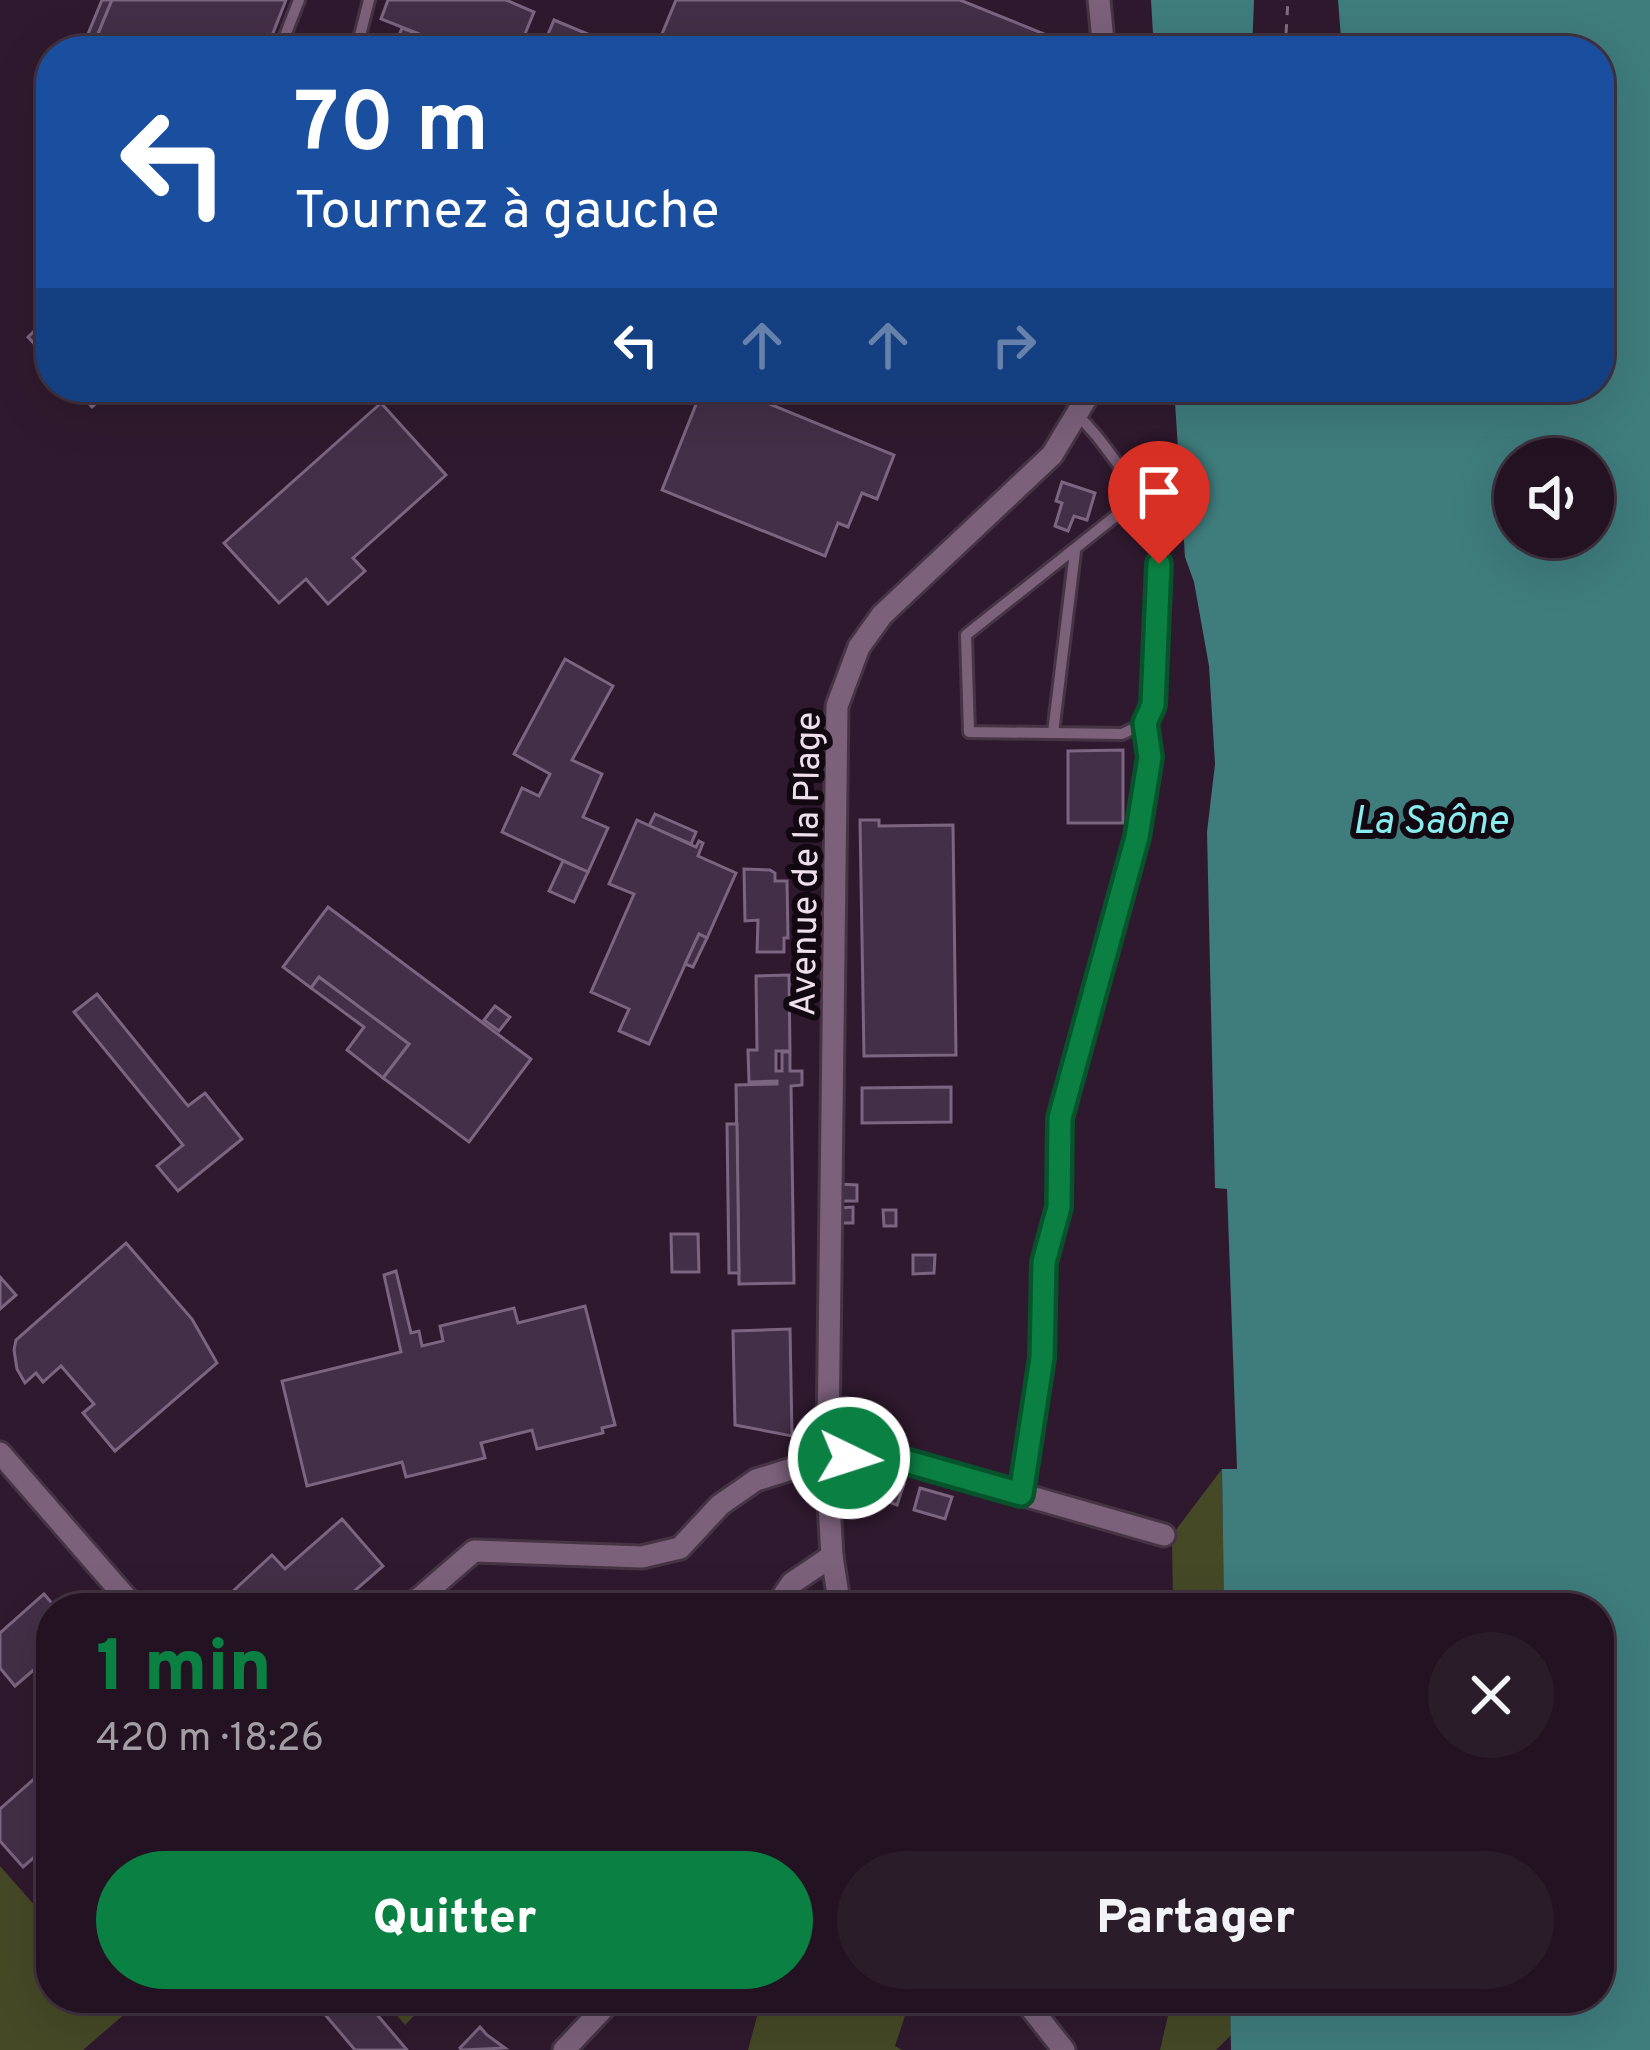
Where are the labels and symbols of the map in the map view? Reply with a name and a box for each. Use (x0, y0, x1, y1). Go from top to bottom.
pin (1108, 441, 1210, 564)
street label: Avenue de la Plage (782, 711, 834, 1017)
water label: La Saône (1352, 799, 1508, 848)
position arrow (786, 1395, 912, 1521)

